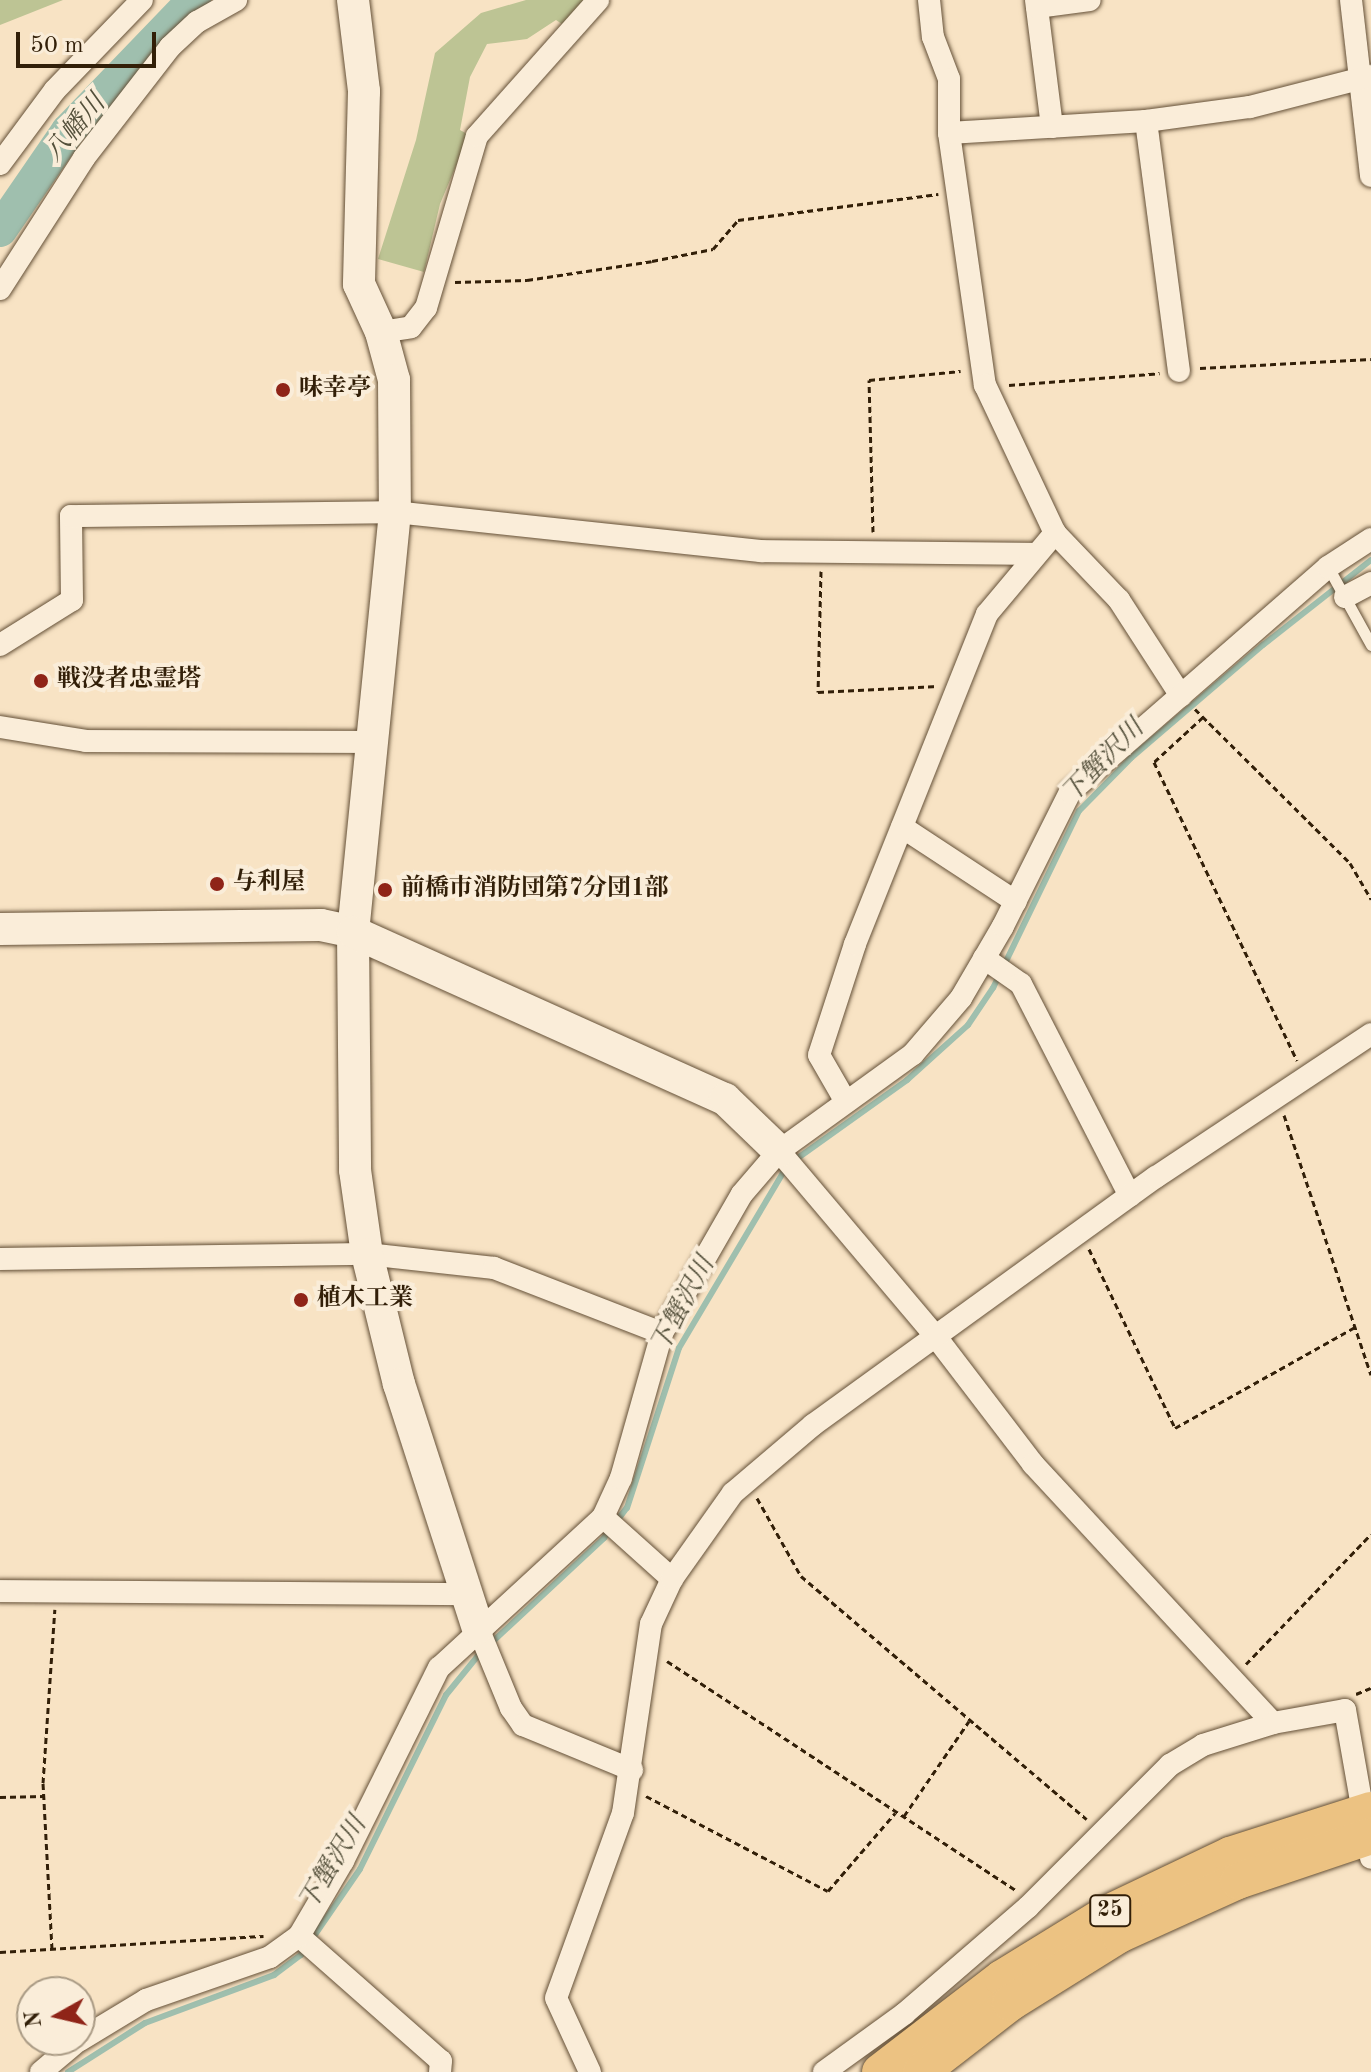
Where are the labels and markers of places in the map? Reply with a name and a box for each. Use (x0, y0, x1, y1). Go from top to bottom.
place label: 味幸亭 (299, 376, 371, 404)
marker: 味幸亭 (274, 381, 292, 399)
place label: 戦没者忠霊塔 (57, 667, 201, 695)
marker: 戦没者忠霊塔 (32, 672, 50, 690)
place label: 与利屋 (233, 870, 305, 898)
marker: 与利屋 (208, 875, 226, 893)
place label: 前橋市消防団第7分団1部 (401, 876, 669, 904)
marker: 前橋市消防団第7分団1部 (376, 881, 394, 899)
place label: 植木工業 (317, 1286, 413, 1314)
marker: 植木工業 (292, 1291, 310, 1309)

